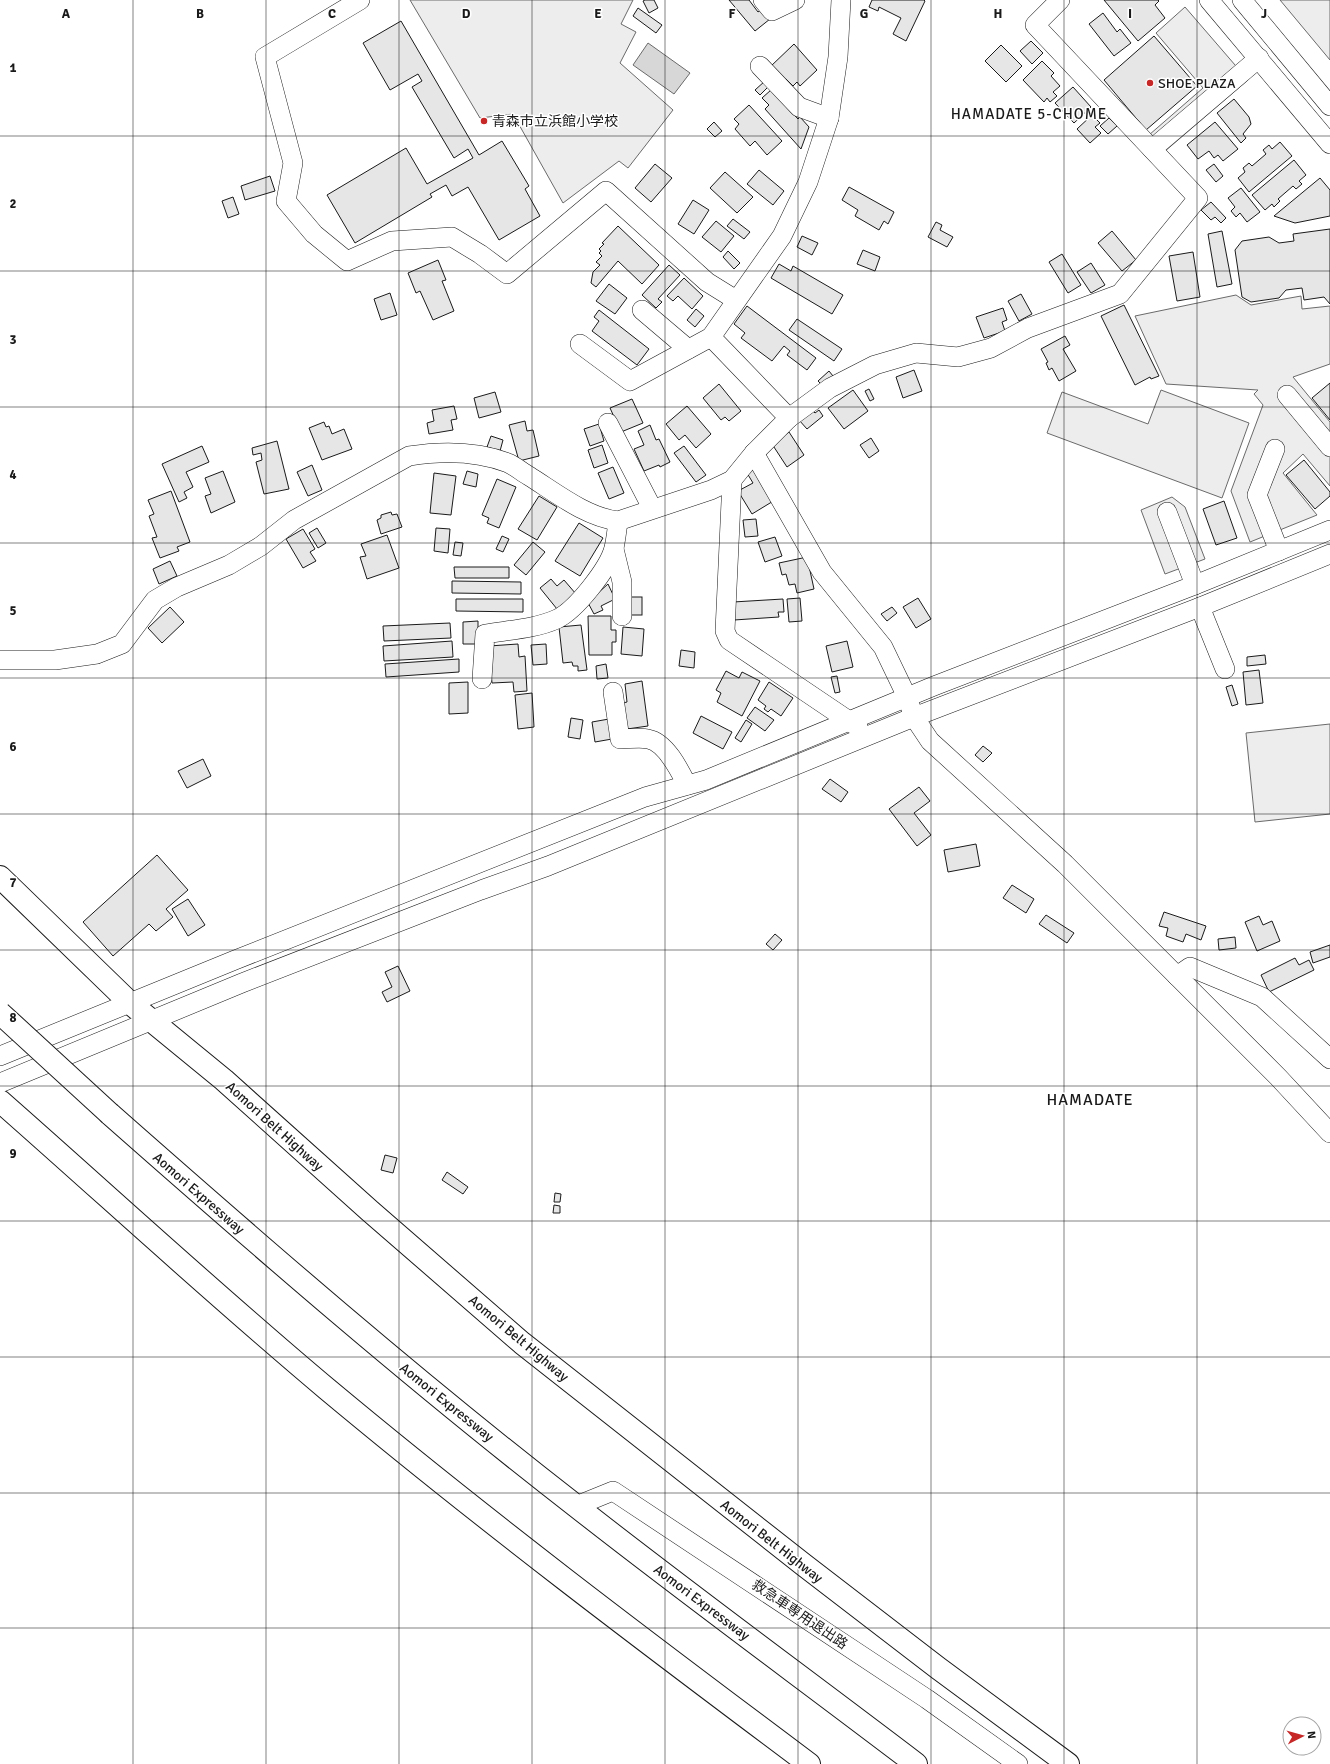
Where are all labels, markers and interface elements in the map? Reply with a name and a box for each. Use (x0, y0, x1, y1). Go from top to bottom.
text: A (62, 6, 71, 22)
text: B (196, 6, 204, 22)
text: C (328, 6, 336, 22)
text: D (462, 6, 471, 22)
text: E (594, 6, 602, 22)
text: F (729, 6, 736, 22)
text: G (860, 6, 868, 22)
text: H (994, 6, 1002, 22)
text: I (1128, 6, 1132, 22)
text: J (1261, 6, 1267, 22)
text: 1 (9, 60, 17, 76)
place label: SHOE PLAZA (1158, 75, 1236, 92)
marker: SHOE PLAZA (1145, 78, 1155, 88)
district label: HAMADATE 5-CHOME (951, 105, 1107, 123)
place label: 青森市立浜館小学校 (492, 113, 618, 130)
marker: 青森市立浜館小学校 (479, 116, 489, 126)
text: 2 (9, 196, 17, 212)
text: 3 (9, 332, 17, 348)
text: 4 (9, 467, 17, 483)
text: 5 (9, 603, 17, 619)
text: 6 (9, 739, 17, 755)
text: 7 (9, 875, 17, 891)
text: 8 (9, 1010, 17, 1026)
street label: Aomori Belt Highway (222, 1078, 327, 1175)
district label: HAMADATE (1046, 1090, 1134, 1110)
text: 9 (9, 1146, 17, 1162)
street label: Aomori Expressway (149, 1149, 248, 1238)
street label: Aomori Belt Highway (465, 1292, 572, 1385)
street label: Aomori Expressway (396, 1359, 497, 1446)
street label: Aomori Belt Highway (717, 1496, 827, 1587)
street label: Aomori Expressway (650, 1561, 753, 1644)
street label: 救急車専用退出路 (749, 1576, 851, 1653)
north arrow (1282, 1716, 1322, 1756)
text: N (1305, 1731, 1318, 1739)

